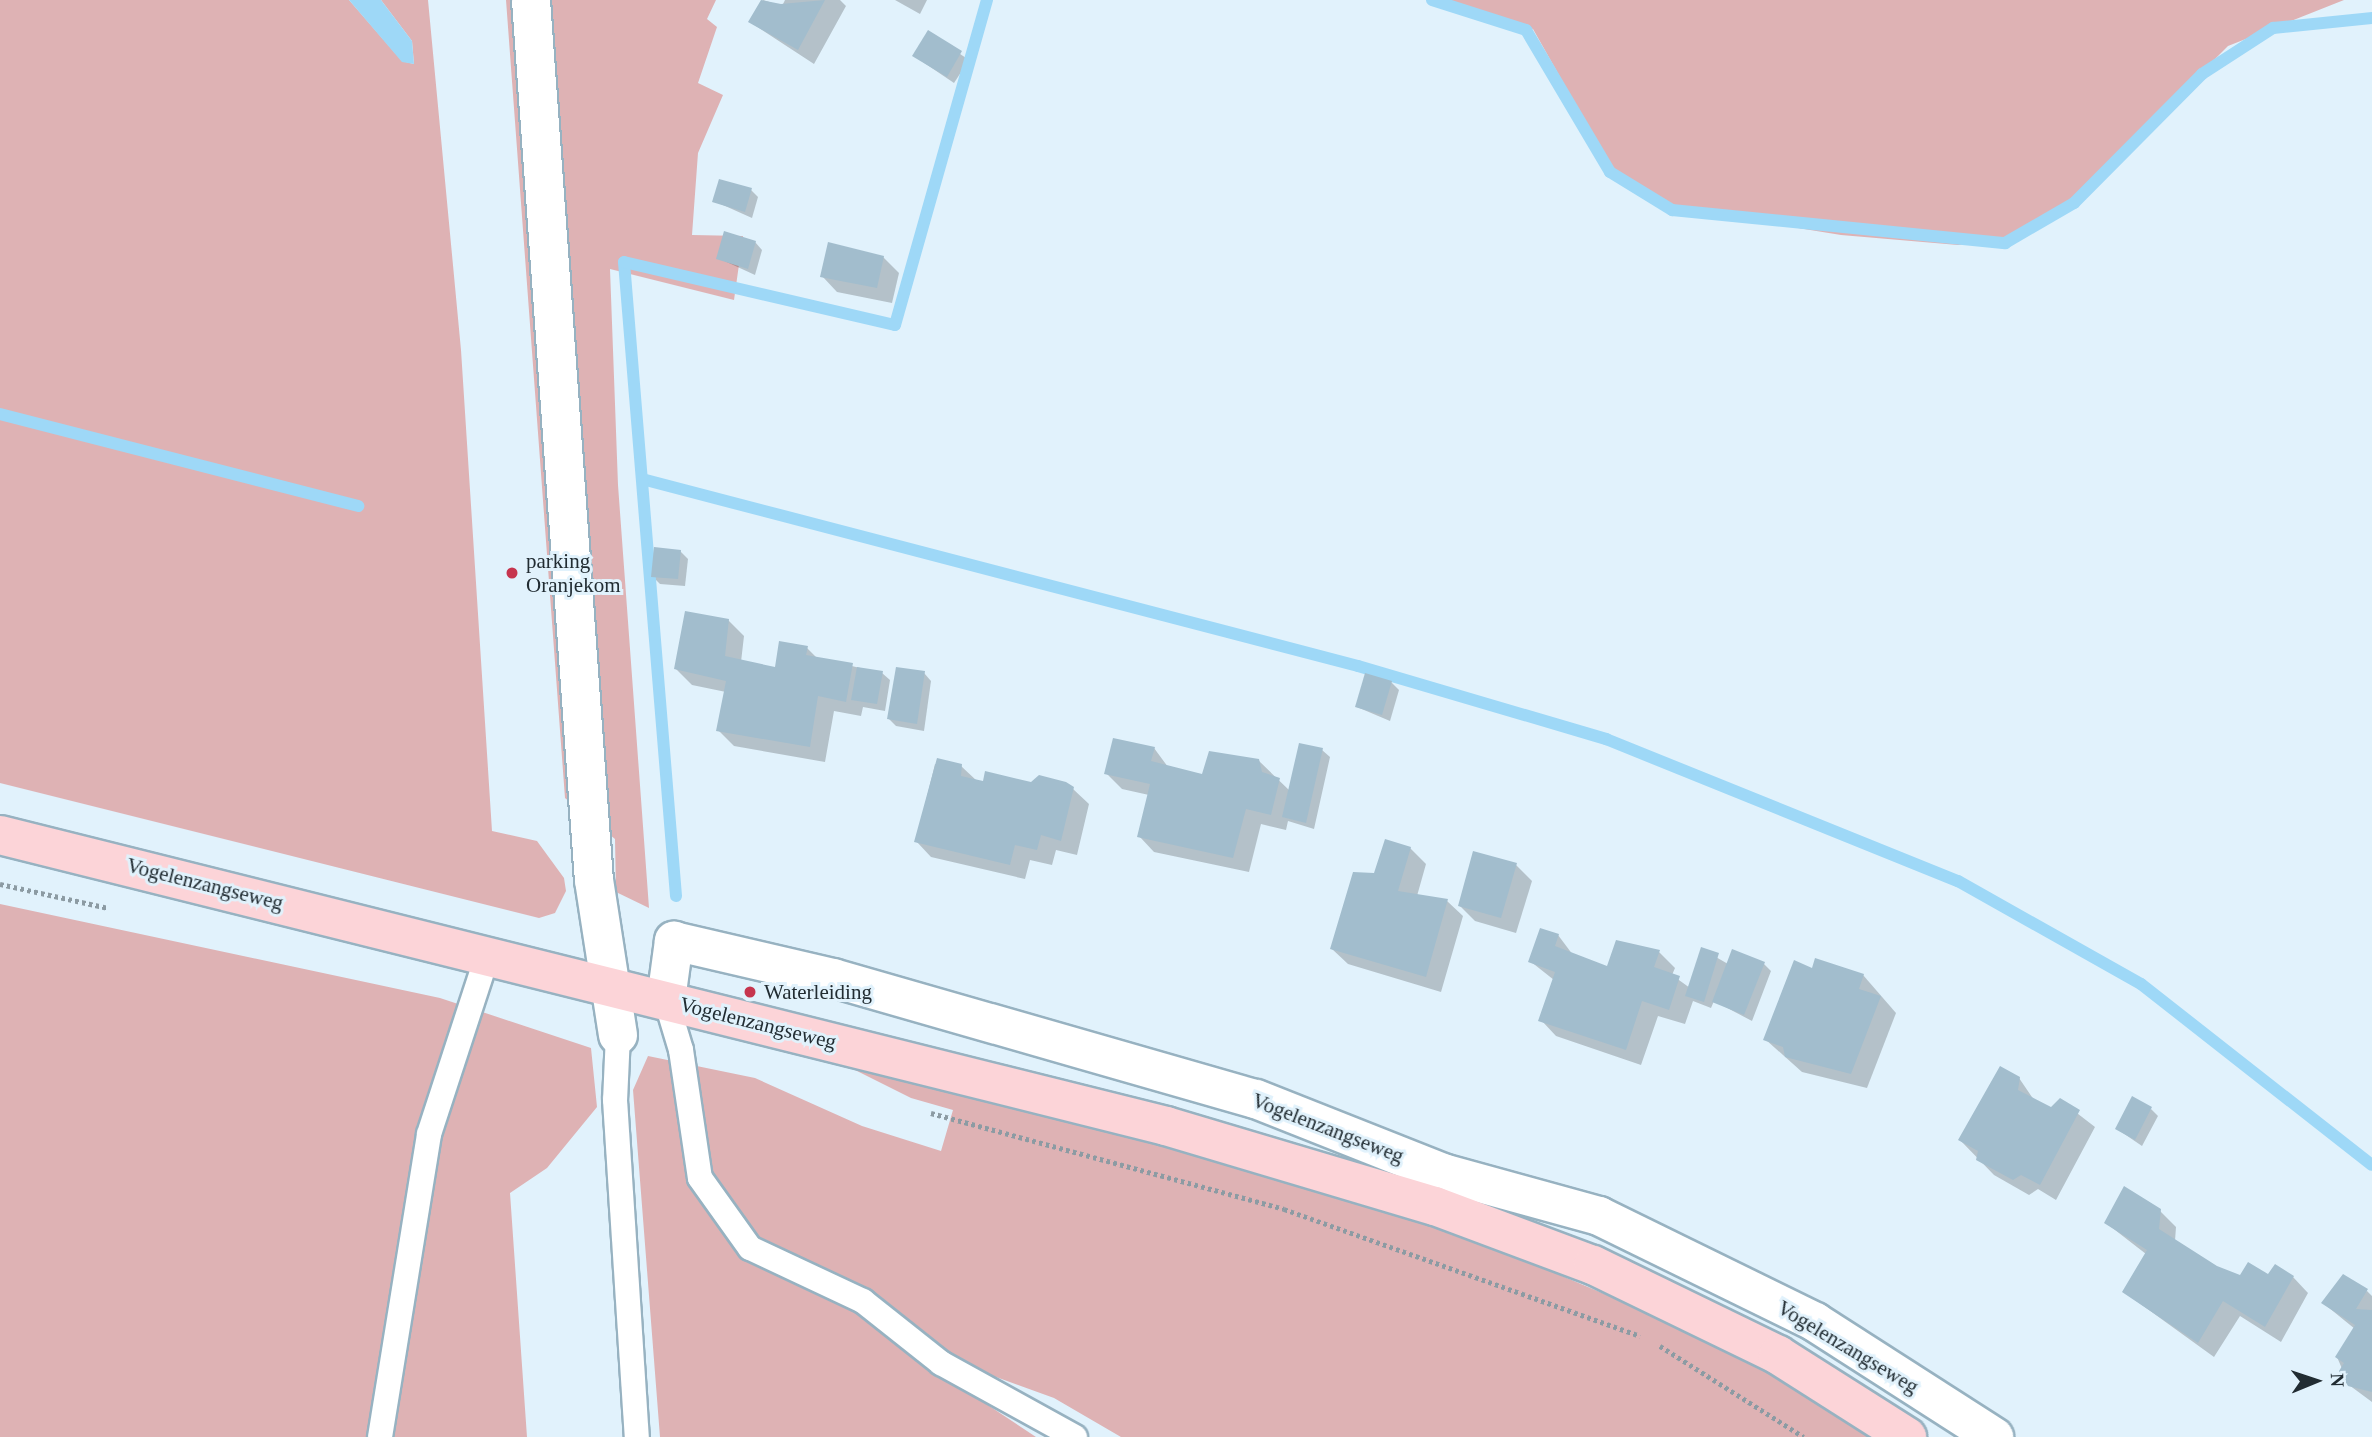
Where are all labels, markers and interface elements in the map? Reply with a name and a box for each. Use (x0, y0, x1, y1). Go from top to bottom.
place label: parking Oranjekom (526, 548, 620, 598)
marker: parking Oranjekom (504, 565, 520, 581)
street label: Vogelenzangseweg (124, 852, 286, 916)
place label: Waterleiding (764, 979, 872, 1005)
marker: Waterleiding (742, 984, 758, 1000)
street label: Vogelenzangseweg (677, 991, 839, 1055)
street label: Vogelenzangseweg (1249, 1087, 1407, 1169)
street label: Vogelenzangseweg (1773, 1295, 1923, 1399)
north arrow (2281, 1346, 2351, 1416)
text: N (2327, 1373, 2348, 1387)

